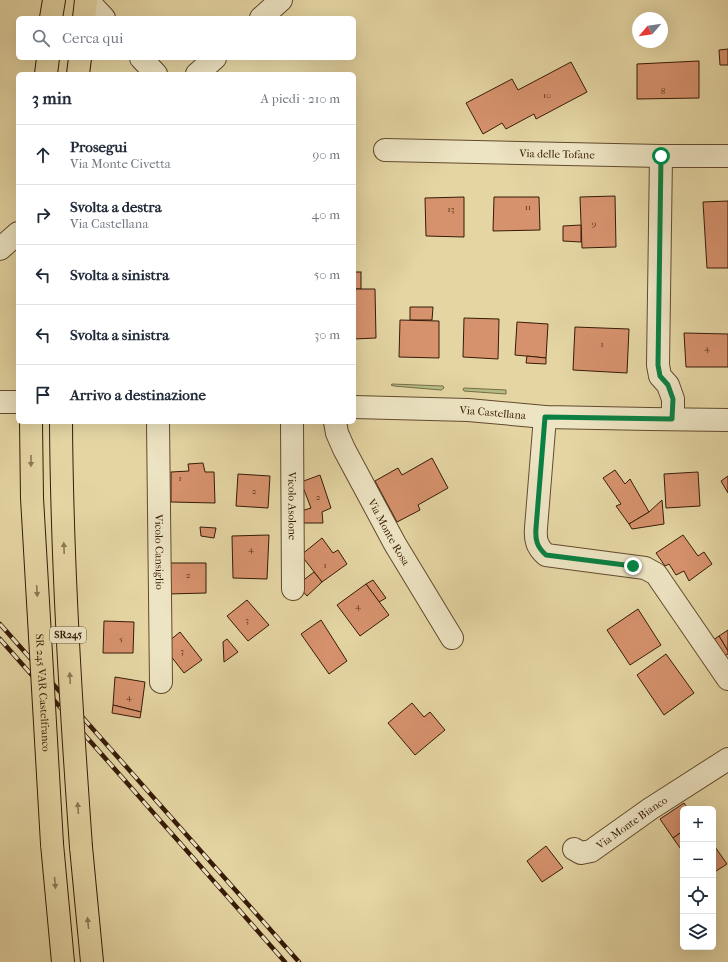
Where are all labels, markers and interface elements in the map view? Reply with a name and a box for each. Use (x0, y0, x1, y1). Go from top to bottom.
north arrow (632, 12, 668, 48)
search box (16, 16, 356, 60)
icon: search (30, 27, 52, 49)
text: Cerca qui (62, 29, 123, 47)
house number: 8 (661, 86, 666, 96)
text: 3 min (32, 88, 72, 108)
house number: 10 (543, 90, 551, 100)
text: A piedi · 210 m (260, 91, 340, 106)
text: Prosegui (70, 138, 127, 156)
icon: ahead (32, 144, 54, 166)
street label: Via delle Tofane (518, 146, 595, 161)
text: 90 m (312, 147, 340, 162)
route start (652, 147, 670, 165)
text: Via Monte Civetta (70, 156, 171, 171)
text: Svolta a destra (70, 198, 162, 216)
house number: 11 (525, 202, 531, 212)
icon: right (32, 204, 54, 226)
house number: 13 (448, 204, 455, 214)
text: 40 m (312, 207, 340, 222)
text: Via Castellana (70, 216, 148, 231)
house number: 9 (592, 218, 597, 228)
icon: left (32, 264, 54, 286)
text: Svolta a sinistra (70, 266, 169, 284)
text: 50 m (314, 267, 340, 282)
icon: left (32, 324, 54, 346)
text: Svolta a sinistra (70, 326, 169, 344)
text: 30 m (314, 327, 340, 342)
house number: 1 (600, 339, 604, 349)
house number: 4 (704, 343, 710, 353)
icon: arrive (32, 384, 54, 406)
text: Arrivo a destinazione (70, 386, 206, 404)
street label: Via Castellana (459, 403, 527, 422)
one-way arrow (28, 455, 34, 468)
street label: Vicolo Asolone (286, 471, 299, 541)
house number: 1 (178, 473, 182, 483)
house number: 2 (252, 486, 257, 496)
house number: 2 (316, 492, 321, 502)
street label: Via Monte Rosa (365, 496, 413, 568)
street label: Vicolo Cansiglio (153, 513, 166, 590)
one-way arrow (61, 541, 67, 554)
house number: 4 (248, 544, 254, 554)
route end (624, 557, 642, 575)
house number: 1 (323, 560, 327, 570)
house number: 2 (186, 570, 191, 580)
one-way arrow (33, 585, 40, 597)
house number: 4 (355, 601, 361, 611)
house number: 3 (245, 615, 249, 625)
road number: SR245 (50, 627, 86, 643)
street label: SR 245 VAR Castelfranco (33, 633, 53, 752)
house number: 5 (119, 634, 123, 644)
house number: 3 (180, 646, 184, 656)
one-way arrow (67, 671, 73, 684)
house number: 4 (126, 692, 132, 702)
street label: Via Monte Bianco (593, 793, 670, 852)
one-way arrow (75, 801, 81, 814)
map controls (680, 806, 716, 950)
button: + (680, 806, 716, 842)
button: − (680, 842, 716, 878)
one-way arrow (52, 877, 59, 889)
button: locate (680, 878, 716, 914)
button: layers (680, 914, 716, 950)
one-way arrow (85, 917, 92, 929)

